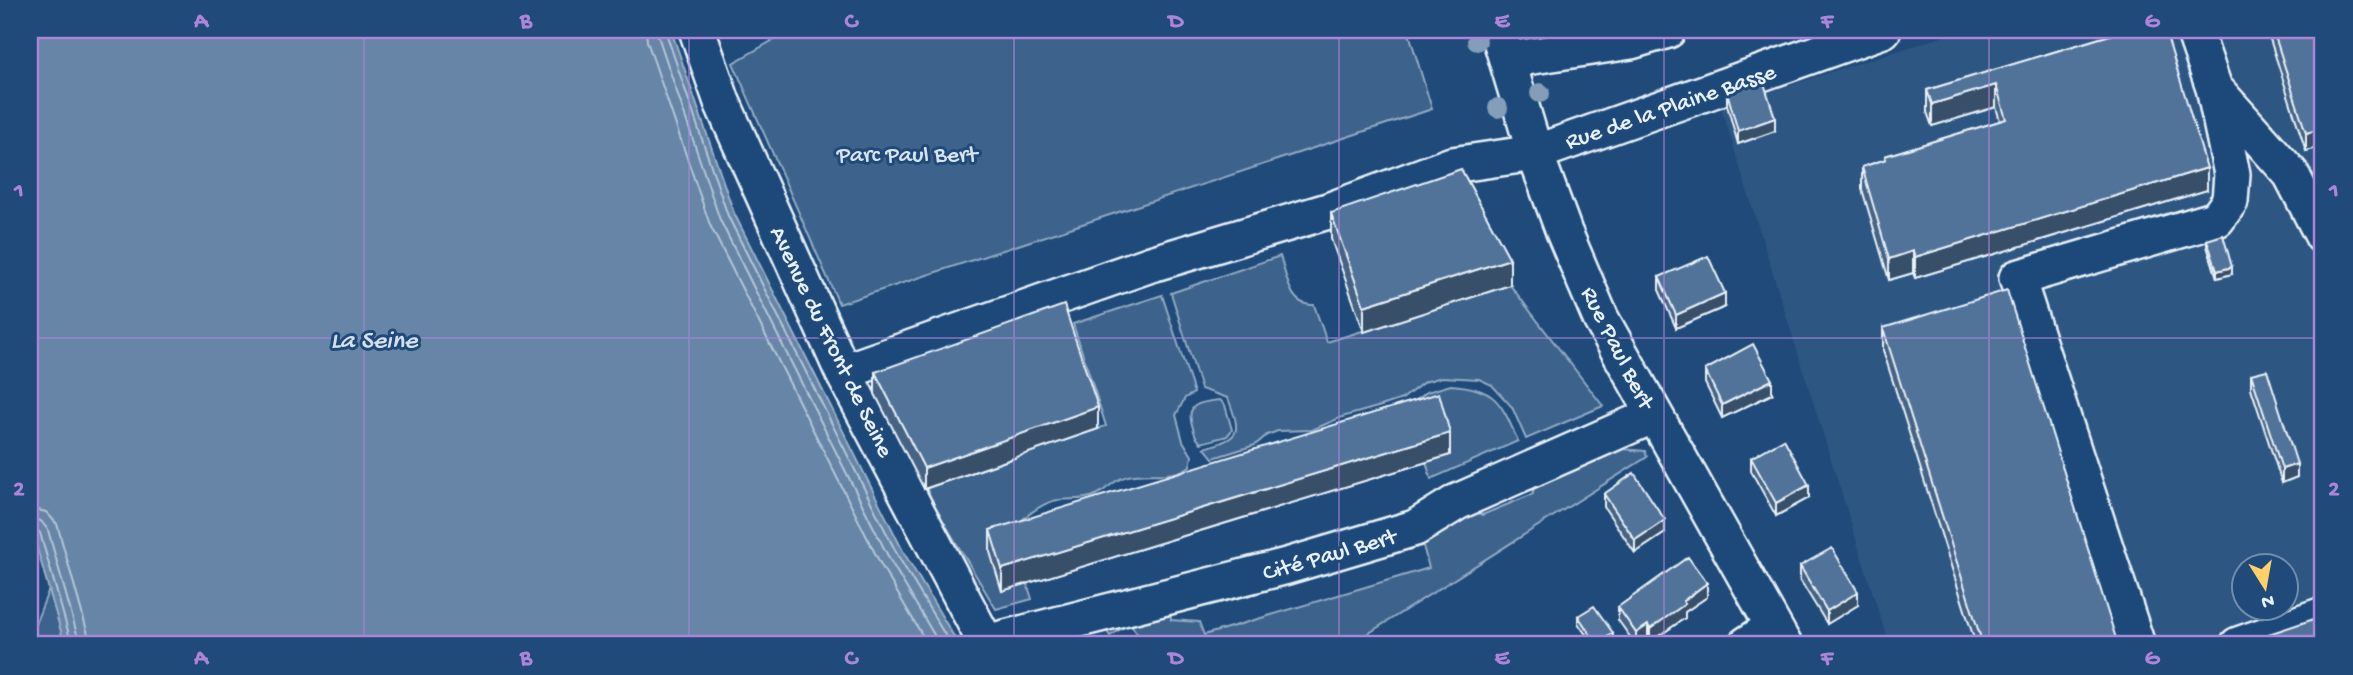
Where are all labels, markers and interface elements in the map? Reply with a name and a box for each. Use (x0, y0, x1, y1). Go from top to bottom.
text: A (193, 9, 209, 36)
text: B (519, 9, 533, 36)
text: C (845, 9, 860, 36)
text: D (1167, 9, 1185, 36)
text: E (1495, 9, 1511, 36)
text: F (1820, 9, 1835, 36)
text: G (2145, 9, 2161, 36)
street label: Rue de la Plaine Basse (1562, 59, 1781, 158)
park label: Parc Paul Bert (836, 142, 980, 171)
text: 1 (13, 178, 24, 205)
text: 1 (2328, 178, 2339, 205)
street label: Avenue du Front de Seine (761, 222, 899, 463)
street label: Rue Paul Bert (1573, 282, 1660, 417)
water label: La Seine (330, 327, 419, 358)
text: 2 (13, 477, 25, 504)
text: 2 (2328, 477, 2340, 504)
street label: Cité Paul Bert (1260, 523, 1402, 589)
north arrow (2230, 552, 2300, 622)
text: N (2259, 588, 2276, 613)
text: A (193, 646, 209, 673)
text: B (519, 646, 533, 673)
text: C (845, 646, 860, 673)
text: D (1167, 646, 1185, 673)
text: E (1495, 646, 1511, 673)
text: F (1820, 646, 1835, 673)
text: G (2145, 646, 2161, 673)

